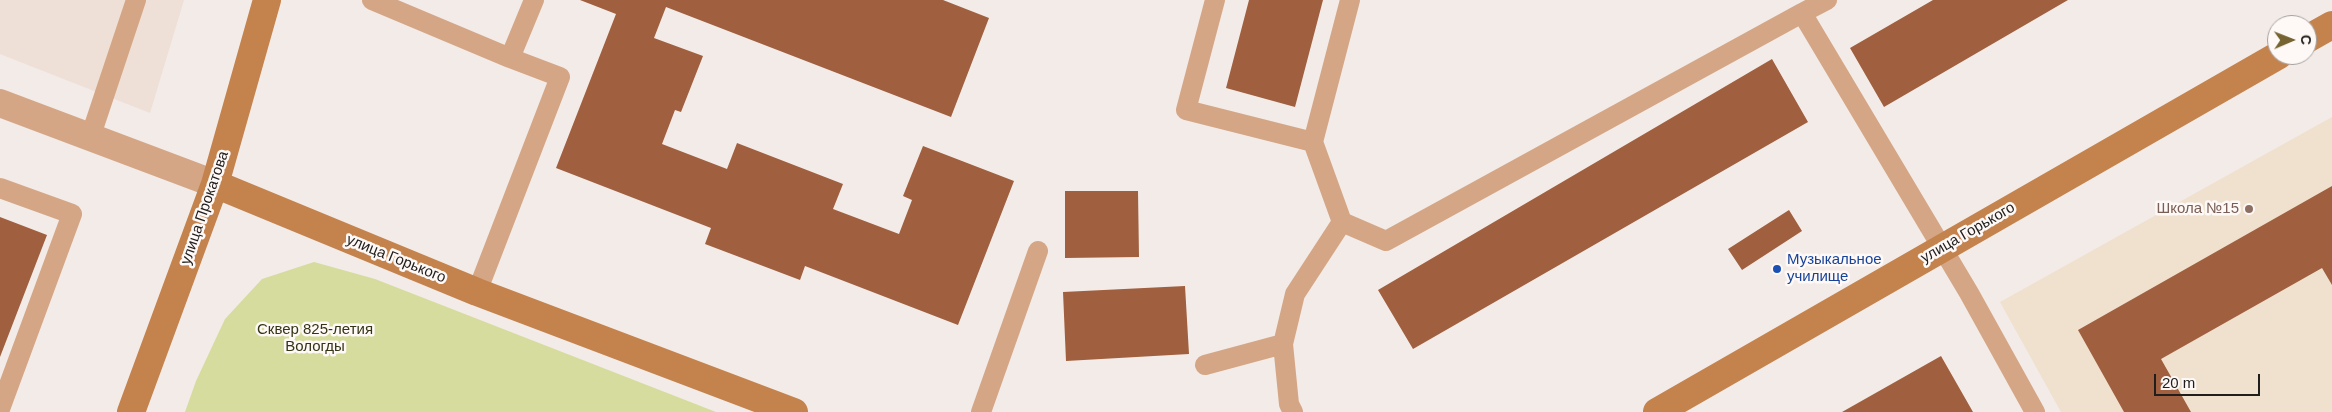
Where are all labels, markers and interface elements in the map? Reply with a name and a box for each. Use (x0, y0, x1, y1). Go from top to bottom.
north arrow (2267, 15, 2317, 65)
text: С (2298, 35, 2314, 45)
street label: улица Прокатова (177, 149, 233, 267)
street label: улица Горького (1918, 199, 2018, 267)
place label: Школа №15 (2156, 200, 2239, 218)
marker: Школа №15 (2243, 203, 2255, 215)
street label: улица Горького (344, 231, 448, 287)
place label: Музыкальное училище (1787, 251, 1882, 286)
marker: Музыкальное училище (1771, 263, 1783, 275)
park label: Сквер 825-летия Вологды (257, 321, 373, 356)
scale bar (2157, 364, 2263, 396)
text: 20 m (2162, 374, 2195, 391)

